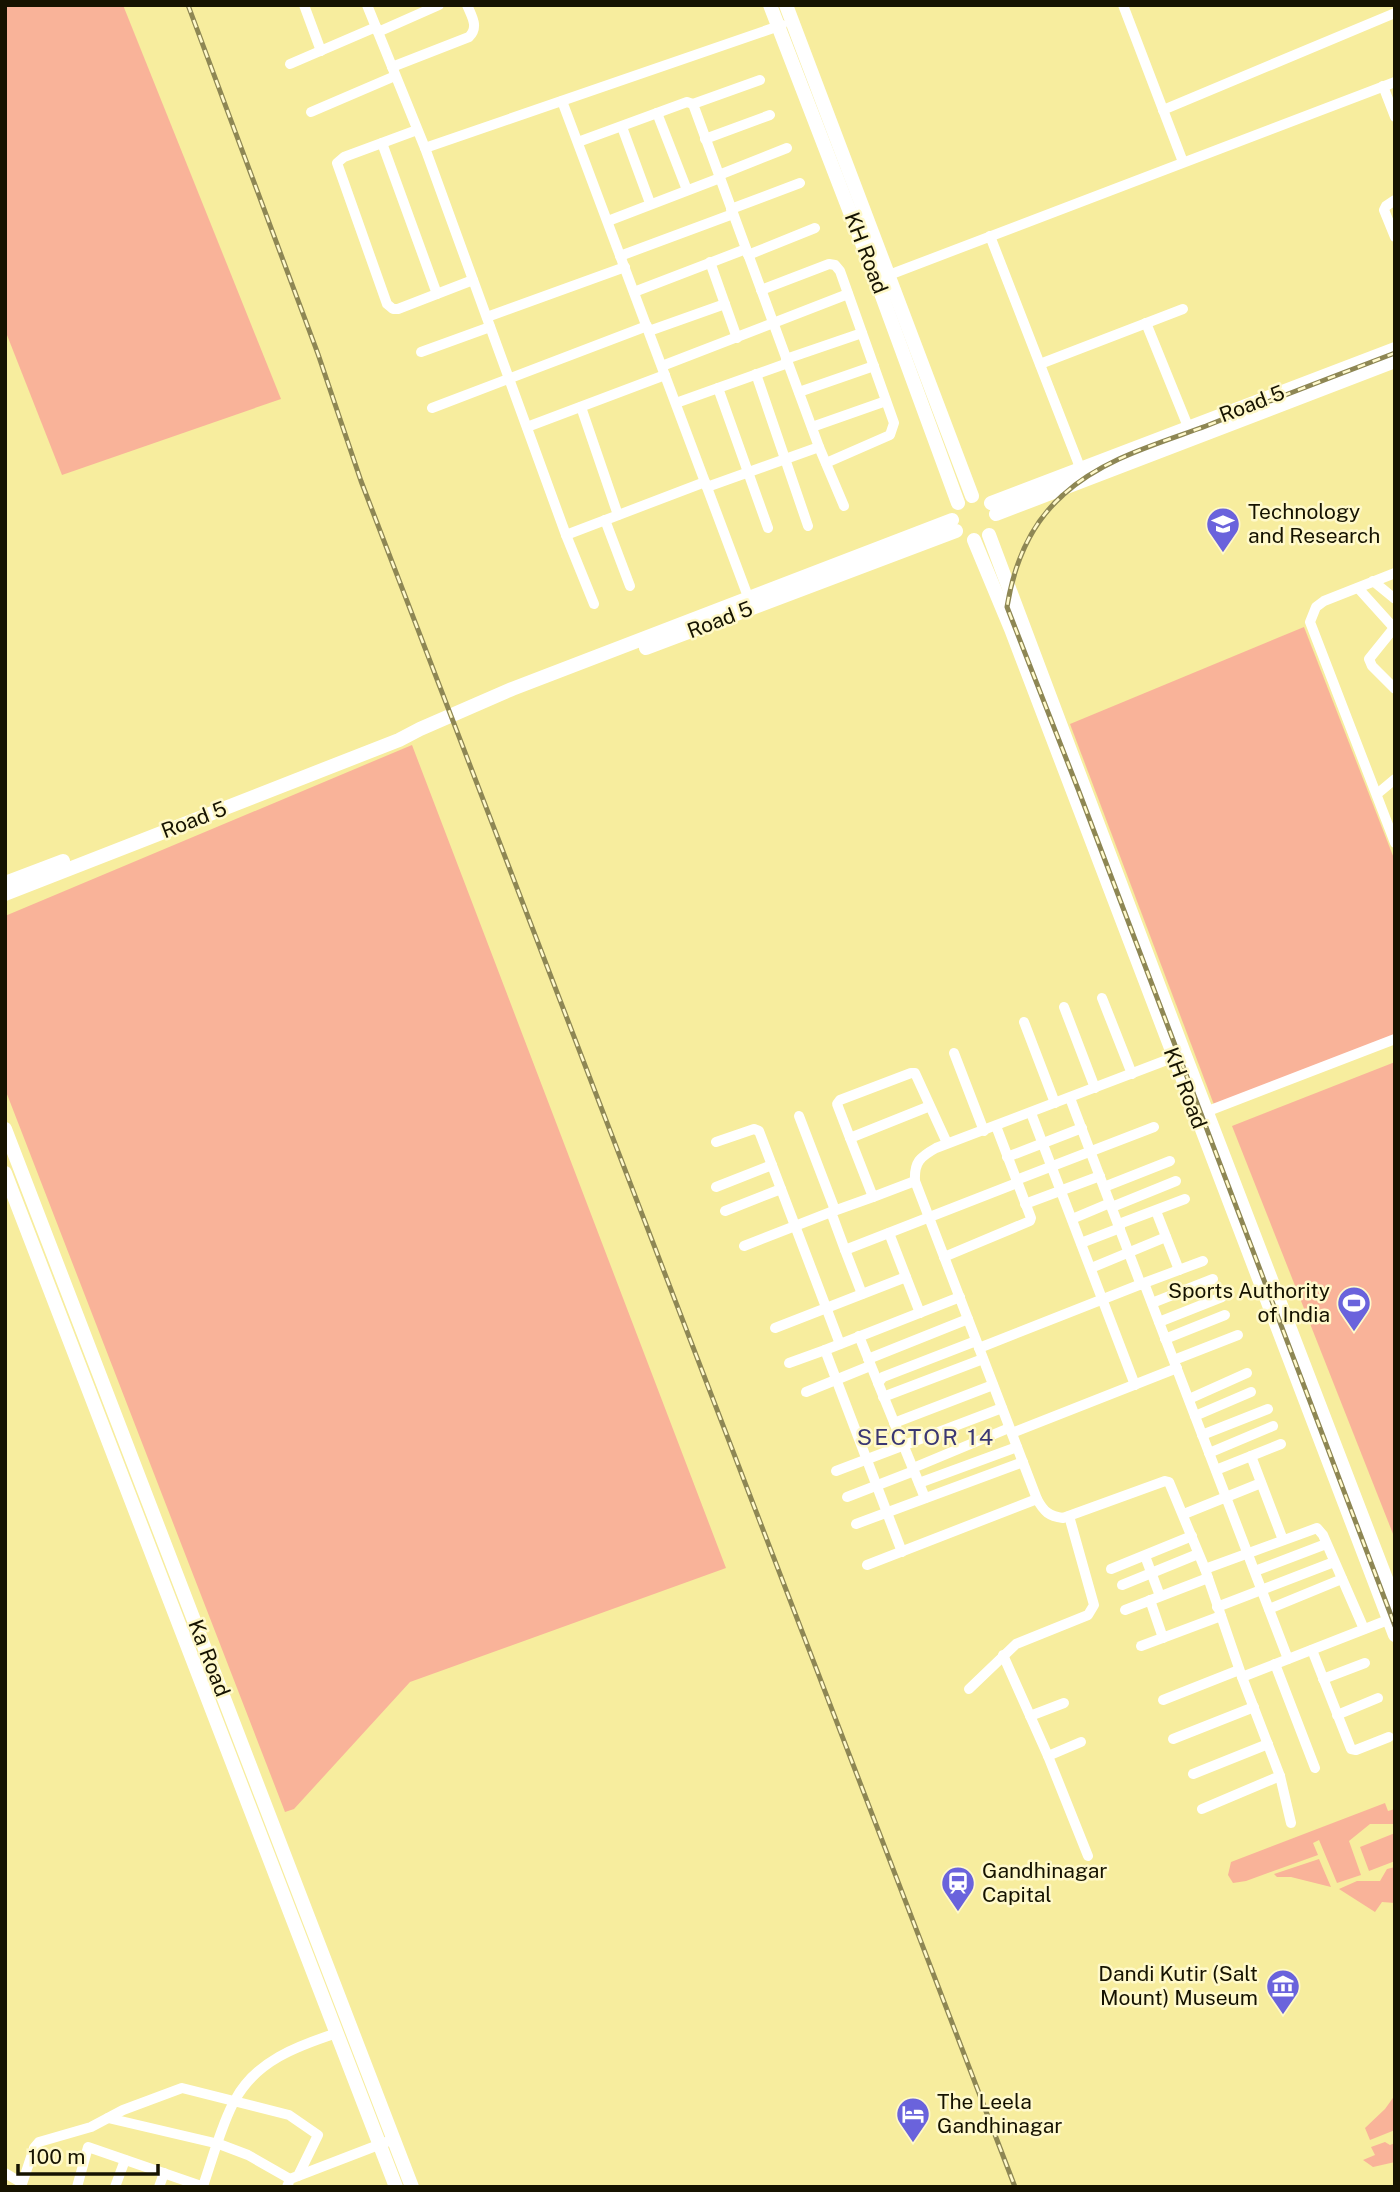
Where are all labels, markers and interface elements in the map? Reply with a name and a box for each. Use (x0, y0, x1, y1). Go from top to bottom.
street label: KH Road (840, 209, 893, 297)
street label: Road 5 (1215, 380, 1288, 427)
place label: Technology and Research (1248, 499, 1380, 548)
school or university icon: Technology and Research (1204, 505, 1242, 554)
street label: Road 5 (683, 596, 756, 643)
street label: Road 5 (157, 796, 230, 843)
street label: KH Road (1159, 1044, 1212, 1132)
place label: Sports Authority of India (1168, 1278, 1330, 1327)
sports icon: Sports Authority of India (1335, 1284, 1373, 1333)
district label: SECTOR 14 (857, 1423, 995, 1450)
street label: Ka Road (183, 1616, 236, 1700)
place label: Gandhinagar Capital (982, 1858, 1108, 1907)
station icon: Gandhinagar Capital (939, 1864, 977, 1913)
place label: Dandi Kutir (Salt Mount) Museum (1098, 1961, 1258, 2010)
museum icon: Dandi Kutir (Salt Mount) Museum (1264, 1967, 1302, 2016)
place label: The Leela Gandhinagar (937, 2089, 1063, 2138)
hotel icon: The Leela Gandhinagar (894, 2095, 932, 2144)
scale bar (18, 2132, 158, 2176)
text: 100 m (28, 2144, 85, 2169)

